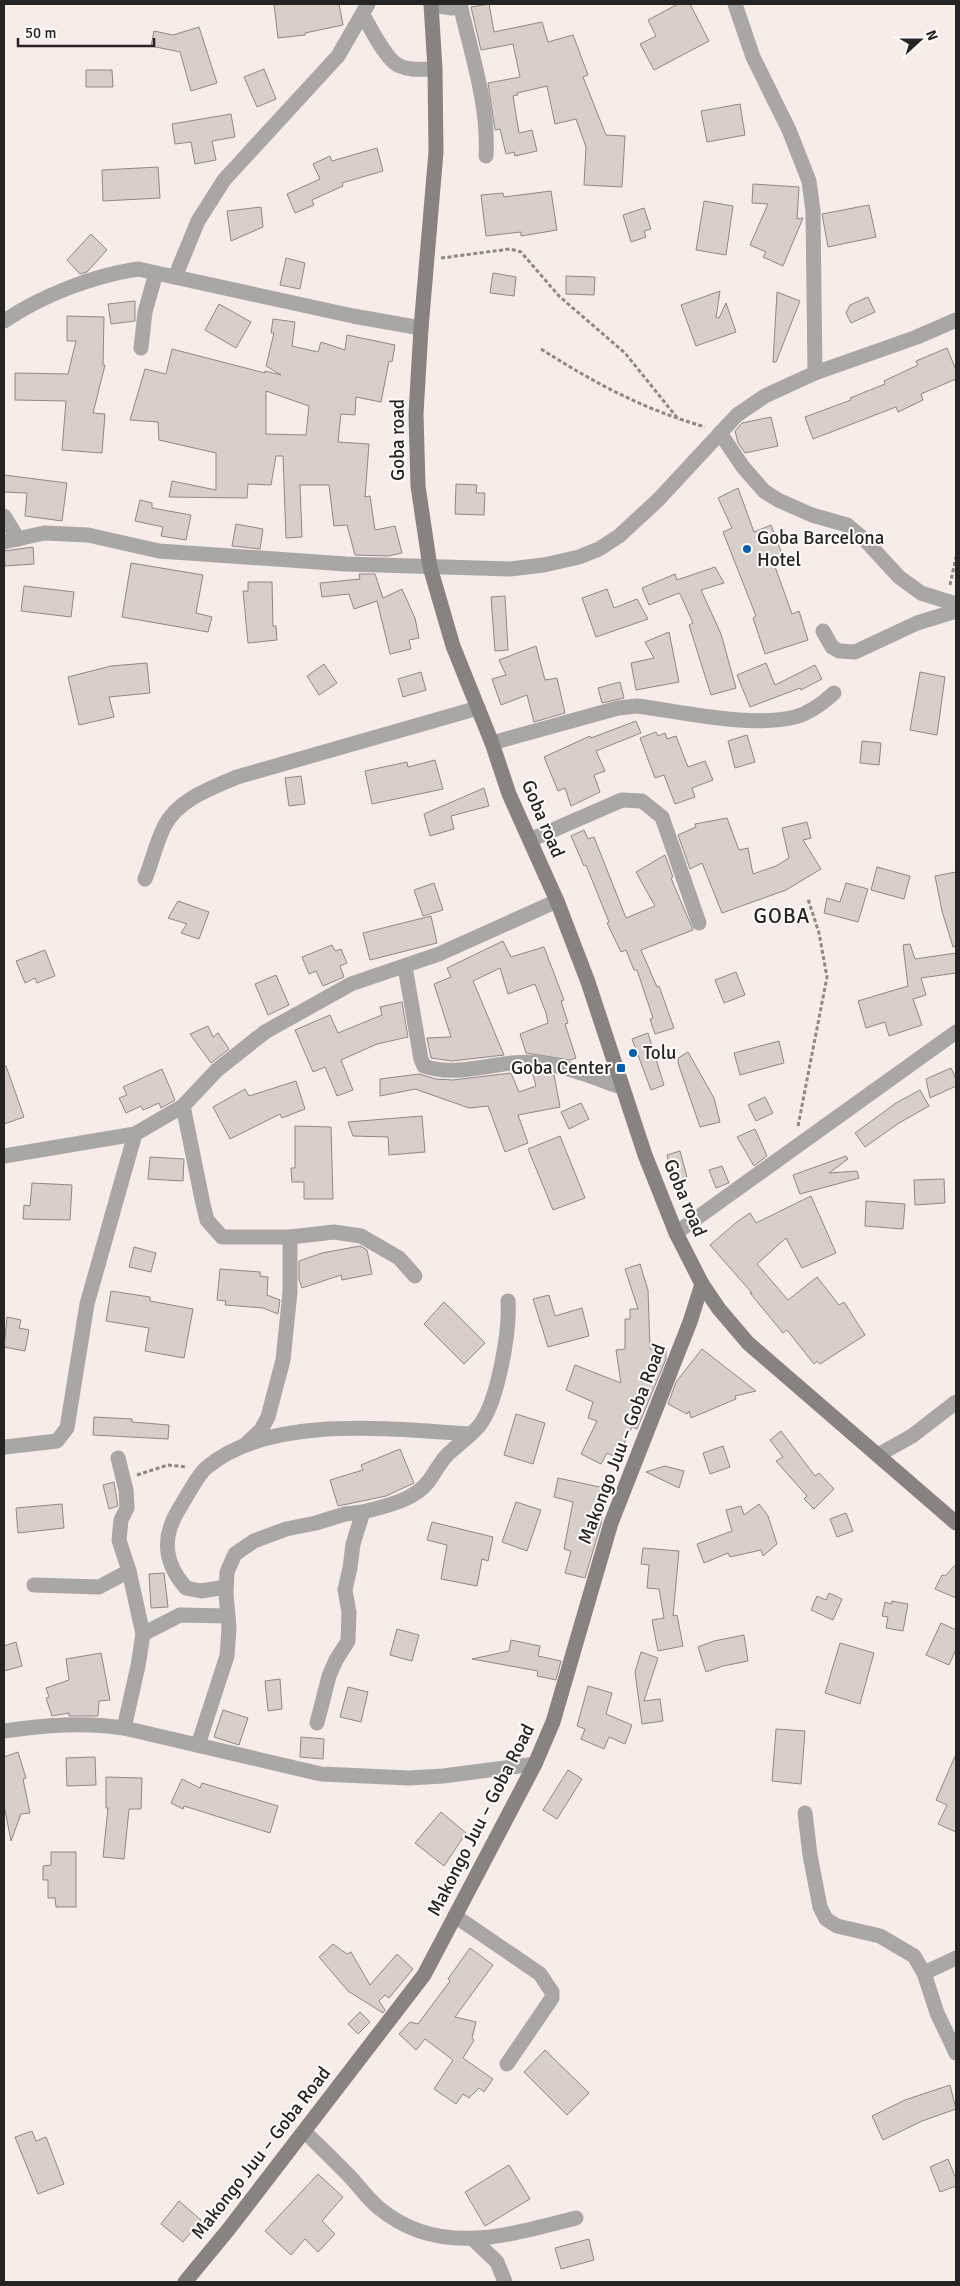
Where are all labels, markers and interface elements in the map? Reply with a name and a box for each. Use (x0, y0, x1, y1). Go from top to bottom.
scale bar (18, 15, 154, 47)
north arrow (895, 15, 945, 65)
text: 50 m (25, 24, 56, 42)
text: N (922, 28, 941, 43)
street label: Goba road (386, 399, 410, 481)
place label: Goba Barcelona Hotel (757, 526, 884, 572)
marker: Goba Barcelona Hotel (741, 543, 753, 555)
street label: Goba road (516, 777, 570, 861)
district label: GOBA (754, 903, 810, 929)
place label: Tolu (643, 1041, 676, 1065)
marker: Tolu (627, 1047, 639, 1059)
place label: Goba Center (511, 1056, 611, 1080)
marker: Goba Center (615, 1062, 627, 1074)
street label: Goba road (658, 1156, 712, 1240)
street label: Makongo Juu – Goba Road (573, 1340, 671, 1548)
street label: Makongo Juu – Goba Road (422, 1720, 540, 1920)
street label: Makongo Juu – Goba Road (186, 2062, 336, 2244)

